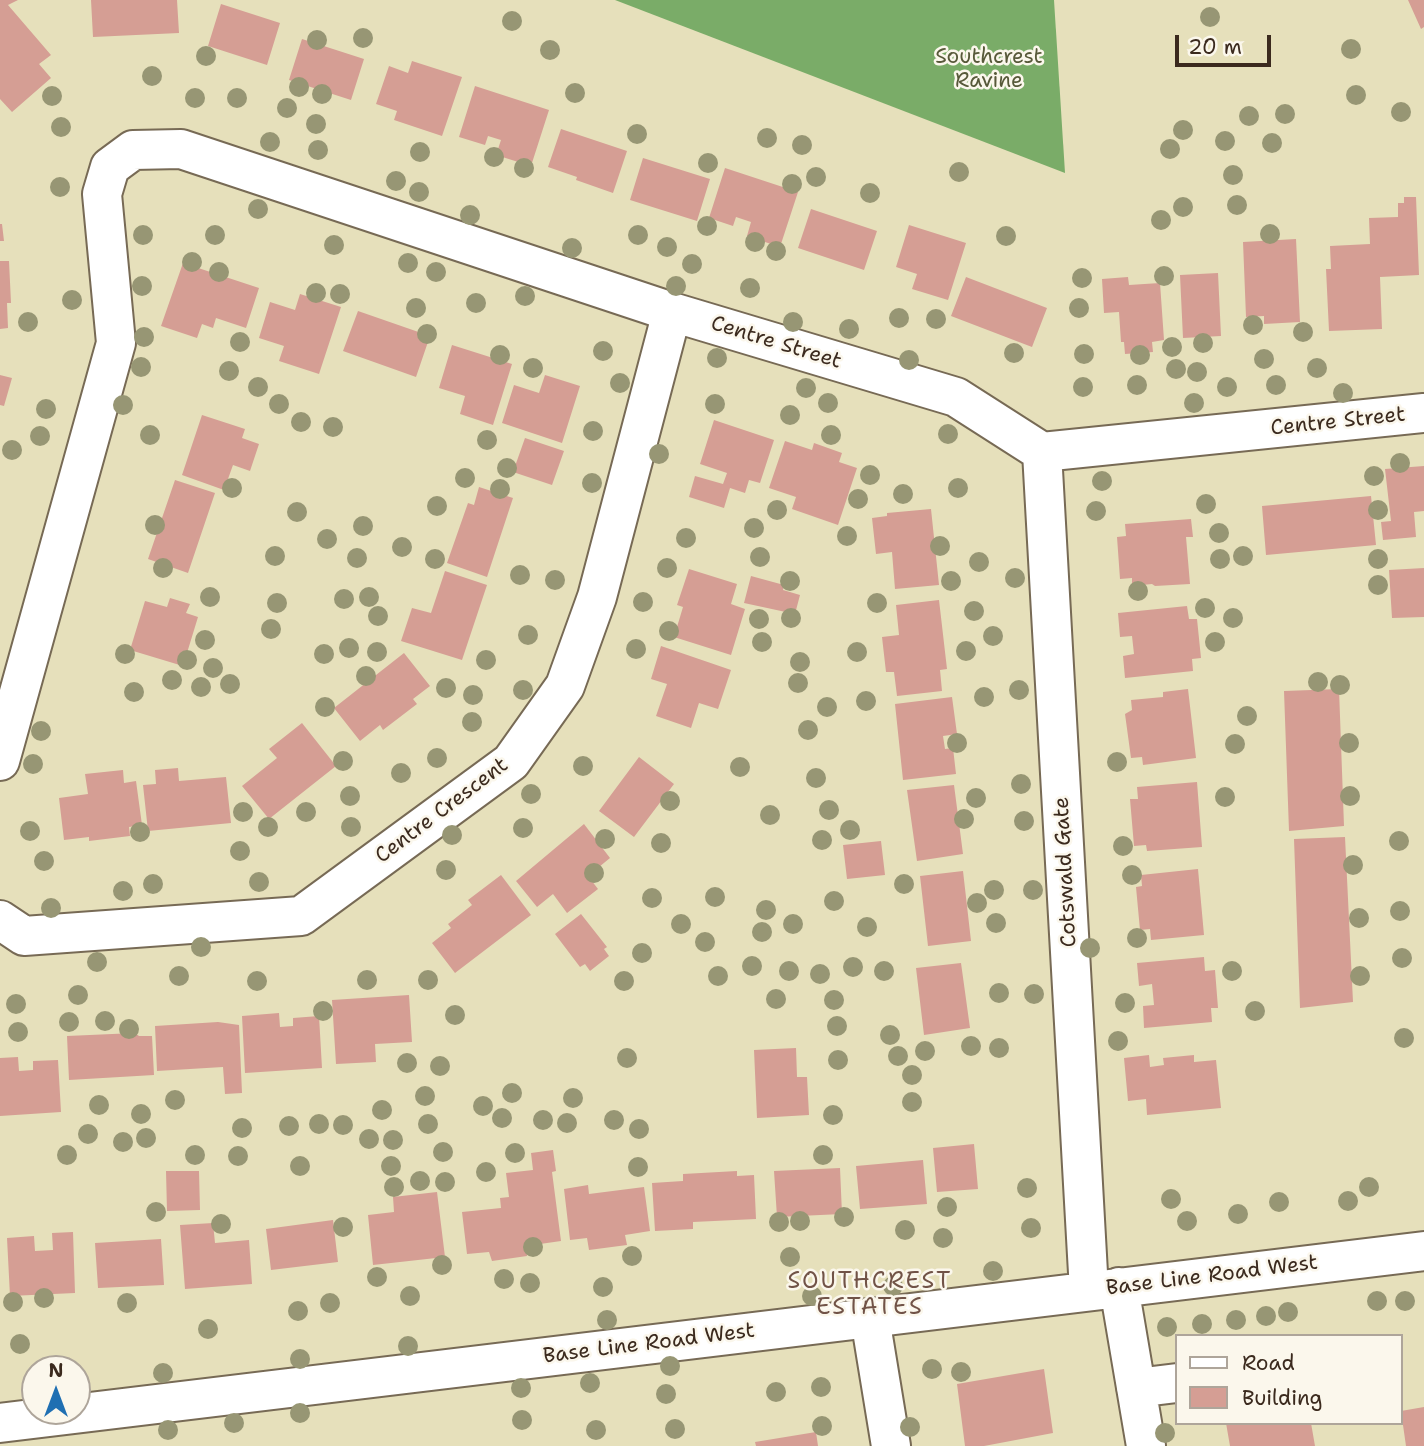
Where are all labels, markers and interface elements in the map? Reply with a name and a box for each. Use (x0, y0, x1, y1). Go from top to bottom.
scale bar (1179, 21, 1275, 65)
text: 20 m (1188, 33, 1242, 61)
park label: Southcrest Ravine (935, 45, 1043, 95)
street label: Centre Street (708, 311, 844, 375)
street label: Centre Street (1269, 402, 1407, 442)
street label: Centre Crescent (371, 753, 513, 869)
street label: Cotswald Gate (1049, 796, 1083, 948)
street label: Base Line Road West (1105, 1251, 1319, 1301)
district label: SOUTHCREST ESTATES (789, 1268, 951, 1322)
street label: Base Line Road West (542, 1319, 756, 1369)
legend (1176, 1334, 1403, 1425)
text: Road (1242, 1349, 1295, 1377)
north arrow (21, 1355, 91, 1425)
text: N (48, 1358, 64, 1383)
text: Building (1242, 1384, 1322, 1412)

